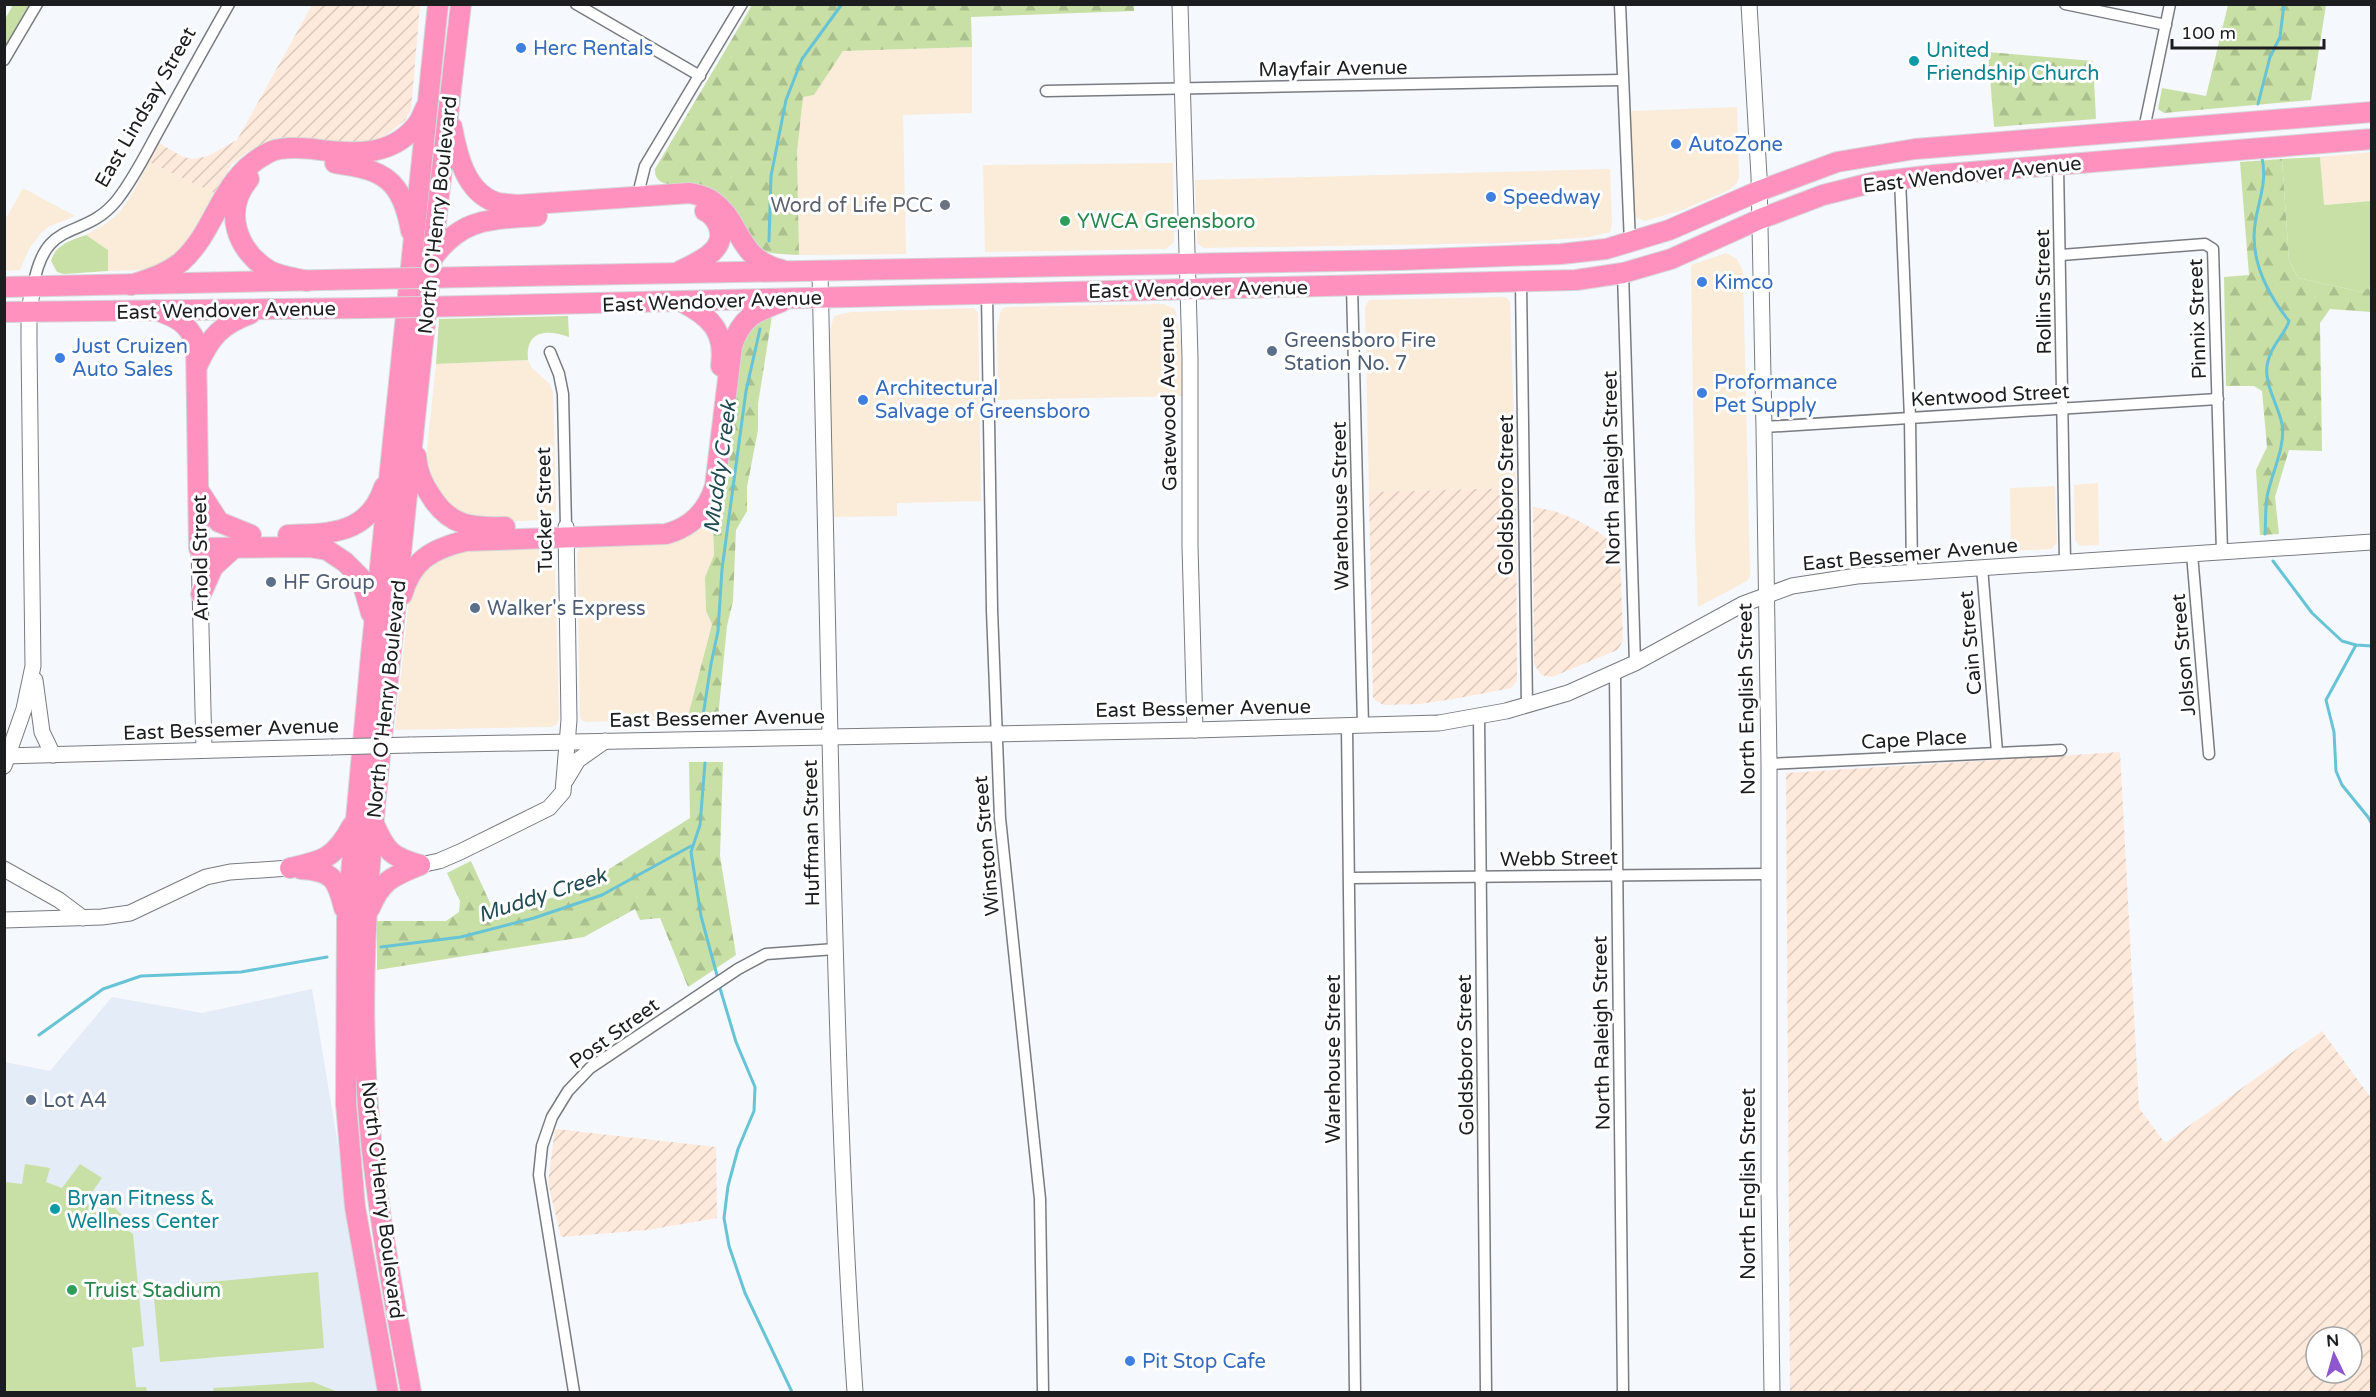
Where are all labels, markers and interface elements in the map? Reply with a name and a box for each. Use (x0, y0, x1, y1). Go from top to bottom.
scale bar (2172, 12, 2324, 50)
text: 100 m (2181, 22, 2236, 44)
street label: East Lindsay Street (90, 23, 202, 192)
place label: Herc Rentals (533, 37, 653, 61)
place label: United Friendship Church (1926, 39, 2099, 86)
marker: Herc Rentals (514, 41, 528, 55)
marker: United Friendship Church (1907, 54, 1921, 68)
street label: Mayfair Avenue (1258, 56, 1408, 82)
street label: North O'Henry Boulevard (414, 95, 462, 335)
place label: AutoZone (1688, 133, 1783, 157)
marker: AutoZone (1669, 137, 1683, 151)
street label: East Wendover Avenue (1861, 152, 2083, 198)
place label: Speedway (1503, 186, 1601, 210)
marker: Speedway (1484, 190, 1498, 204)
place label: Word of Life PCC (771, 194, 933, 218)
marker: Word of Life PCC (938, 198, 952, 212)
place label: YWCA Greensboro (1077, 210, 1255, 234)
marker: YWCA Greensboro (1058, 214, 1072, 228)
street label: Rollins Street (2031, 229, 2057, 355)
street label: Pinnix Street (2184, 258, 2212, 380)
place label: Kimco (1714, 271, 1773, 295)
marker: Kimco (1695, 275, 1709, 289)
street label: East Wendover Avenue (1088, 276, 1308, 304)
street label: East Wendover Avenue (602, 286, 822, 318)
street label: East Wendover Avenue (116, 297, 336, 325)
street label: Gatewood Avenue (1155, 317, 1183, 491)
place label: Greensboro Fire Station No. 7 (1284, 329, 1436, 376)
place label: Just Cruizen Auto Sales (72, 335, 188, 382)
marker: Greensboro Fire Station No. 7 (1265, 344, 1279, 358)
marker: Just Cruizen Auto Sales (53, 351, 67, 365)
street label: North Raleigh Street (1598, 370, 1626, 565)
place label: Proformance Pet Supply (1714, 371, 1837, 418)
place label: Architectural Salvage of Greensboro (875, 377, 1091, 424)
street label: Kentwood Street (1910, 380, 2071, 412)
marker: Proformance Pet Supply (1695, 386, 1709, 400)
marker: Architectural Salvage of Greensboro (856, 393, 870, 407)
water label: Muddy Creek (699, 398, 742, 535)
street label: Goldsboro Street (1495, 414, 1519, 576)
street label: Warehouse Street (1328, 421, 1354, 591)
street label: Tucker Street (532, 446, 558, 573)
street label: Arnold Street (188, 494, 214, 622)
street label: East Bessemer Avenue (1801, 534, 2019, 576)
place label: HF Group (283, 571, 375, 595)
marker: HF Group (264, 575, 278, 589)
street label: North O'Henry Boulevard (363, 579, 411, 819)
street label: Cain Street (1954, 589, 1988, 696)
street label: Jolson Street (2167, 592, 2201, 717)
place label: Walker's Express (487, 597, 646, 621)
marker: Walker's Express (468, 601, 482, 615)
street label: North English Street (1733, 602, 1761, 795)
street label: East Bessemer Avenue (1095, 695, 1311, 723)
street label: East Bessemer Avenue (609, 705, 825, 733)
street label: East Bessemer Avenue (123, 714, 339, 746)
street label: Cape Place (1861, 725, 1967, 755)
street label: Huffman Street (799, 759, 825, 907)
street label: Winston Street (969, 774, 1005, 917)
street label: Webb Street (1500, 846, 1619, 872)
water label: Muddy Creek (475, 862, 611, 928)
street label: North Raleigh Street (1588, 935, 1616, 1130)
street label: Warehouse Street (1322, 974, 1346, 1144)
street label: Goldsboro Street (1453, 974, 1479, 1136)
street label: Post Street (565, 993, 664, 1074)
street label: North O'Henry Boulevard (356, 1080, 408, 1320)
street label: North English Street (1737, 1088, 1761, 1280)
place label: Lot A4 (43, 1089, 107, 1113)
marker: Lot A4 (24, 1093, 38, 1107)
place label: Bryan Fitness & Wellness Center (67, 1187, 219, 1234)
marker: Bryan Fitness & Wellness Center (48, 1202, 62, 1216)
place label: Truist Stadium (84, 1279, 221, 1303)
marker: Truist Stadium (65, 1283, 79, 1297)
north arrow (2304, 1325, 2364, 1385)
text: N (2326, 1331, 2340, 1352)
place label: Pit Stop Cafe (1142, 1350, 1266, 1374)
marker: Pit Stop Cafe (1123, 1354, 1137, 1368)

